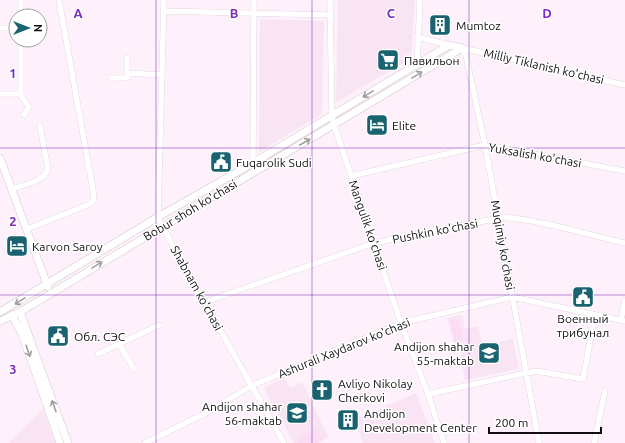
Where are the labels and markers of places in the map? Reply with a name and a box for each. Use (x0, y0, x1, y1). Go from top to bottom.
building icon: Mumtoz (427, 12, 453, 38)
place label: Mumtoz (456, 19, 501, 32)
supermarket icon: Павильон (375, 47, 401, 73)
place label: Павильон (404, 54, 459, 67)
hotel icon: Elite (364, 112, 390, 138)
place label: Elite (392, 119, 416, 132)
public building icon: Fuqarolik Sudi (208, 149, 234, 175)
place label: Fuqarolik Sudi (236, 156, 312, 169)
hotel icon: Karvon Saroy (4, 233, 30, 259)
place label: Karvon Saroy (32, 240, 103, 253)
public building icon: Военный трибунал (570, 284, 596, 310)
place label: Военный трибунал (557, 312, 609, 339)
public building icon: Обл. СЭС (45, 323, 71, 349)
place label: Обл. СЭС (74, 330, 126, 343)
place label: Andijon shahar 55-maktab (394, 340, 474, 367)
school or university icon: Andijon shahar 55-maktab (476, 340, 502, 366)
church icon: Avliyo Nikolay Cherkovi (309, 377, 335, 403)
place label: Avliyo Nikolay Cherkovi (338, 377, 413, 404)
place label: Andijon shahar 56-maktab (202, 400, 282, 427)
school or university icon: Andijon shahar 56-maktab (284, 400, 310, 426)
building icon: Andijon Development Center (335, 407, 361, 433)
place label: Andijon Development Center (364, 407, 477, 434)

